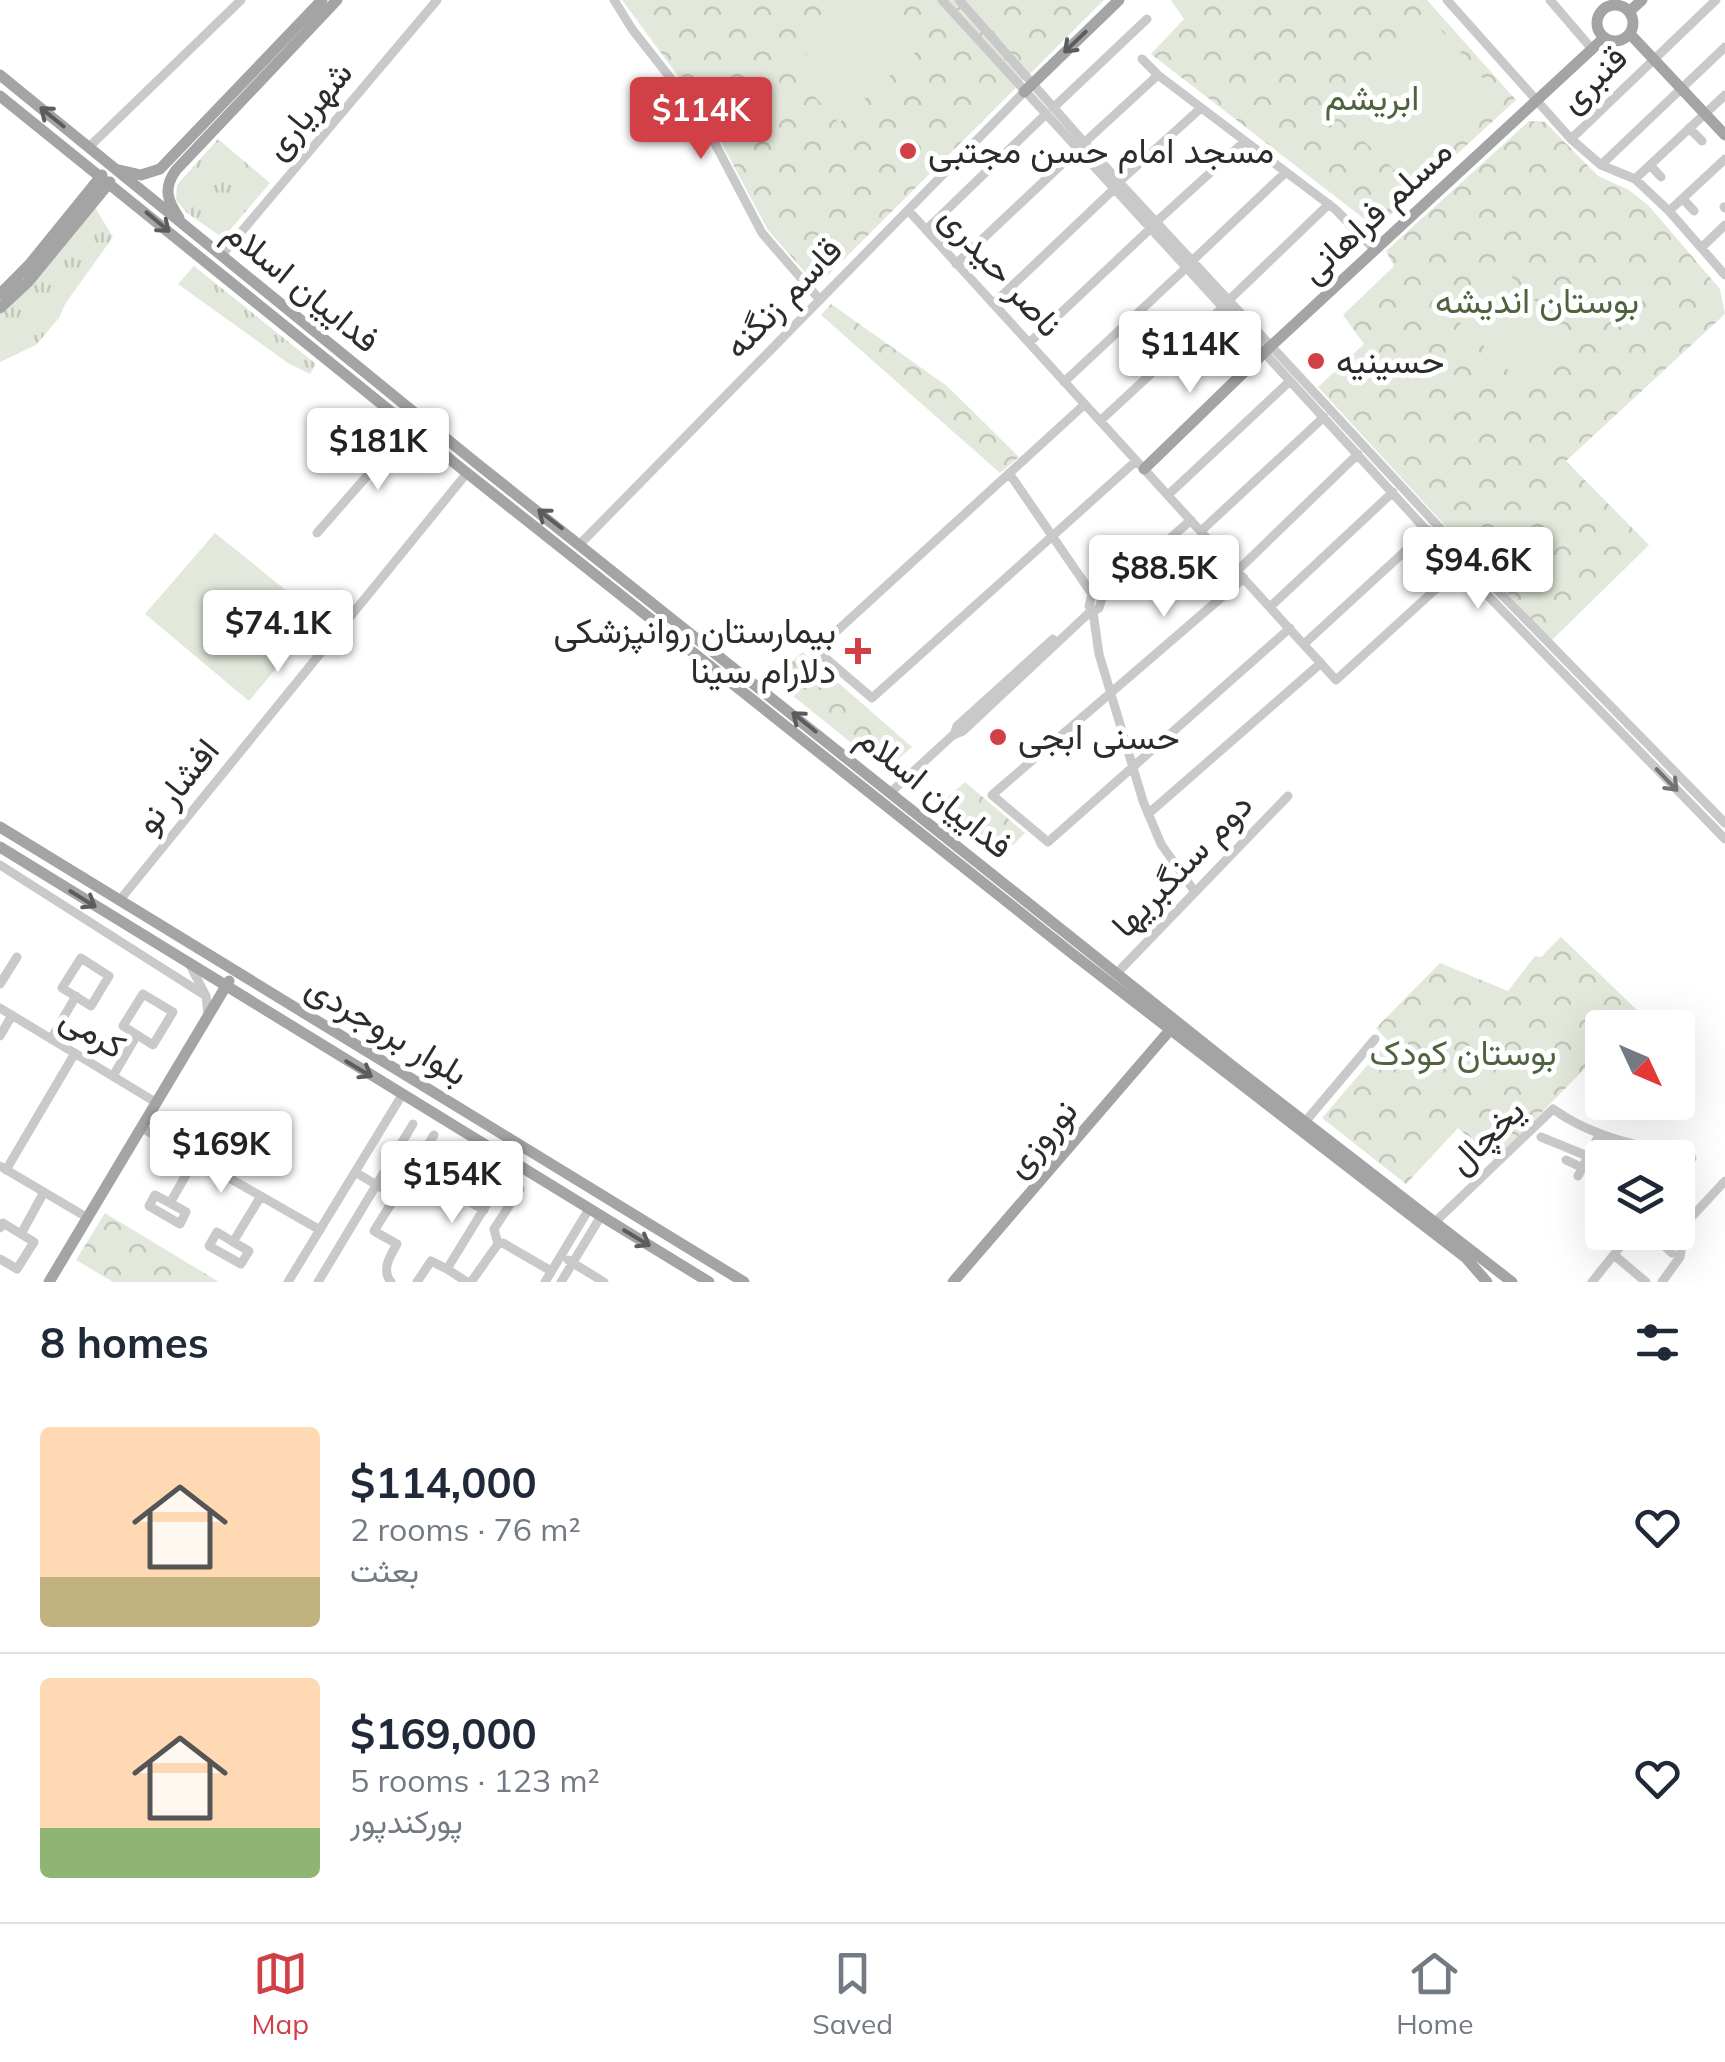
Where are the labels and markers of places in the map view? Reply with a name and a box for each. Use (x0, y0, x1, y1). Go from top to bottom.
pin: $114K (631, 77, 771, 162)
place label: مسجد امام حسن مجتبی (928, 128, 1274, 174)
marker: مسجد امام حسن مجتبی (897, 140, 919, 162)
pin: $114K (1120, 311, 1260, 396)
place label: حسینیه (1336, 338, 1444, 382)
marker: حسینیه (1305, 350, 1327, 372)
pin: $181K (308, 408, 448, 493)
pin: $94.6K (1397, 527, 1559, 612)
pin: $88.5K (1083, 535, 1245, 620)
pin: $74.1K (197, 590, 359, 675)
place label: بیمارستان روانپزشکی دلارام سینا (554, 608, 836, 694)
marker: بیمارستان روانپزشکی دلارام سینا (845, 638, 871, 664)
place label: حسنی ابجی (1018, 714, 1180, 758)
marker: حسنی ابجی (987, 726, 1009, 748)
pin: $169K (151, 1111, 291, 1196)
pin: $154K (382, 1141, 522, 1226)

